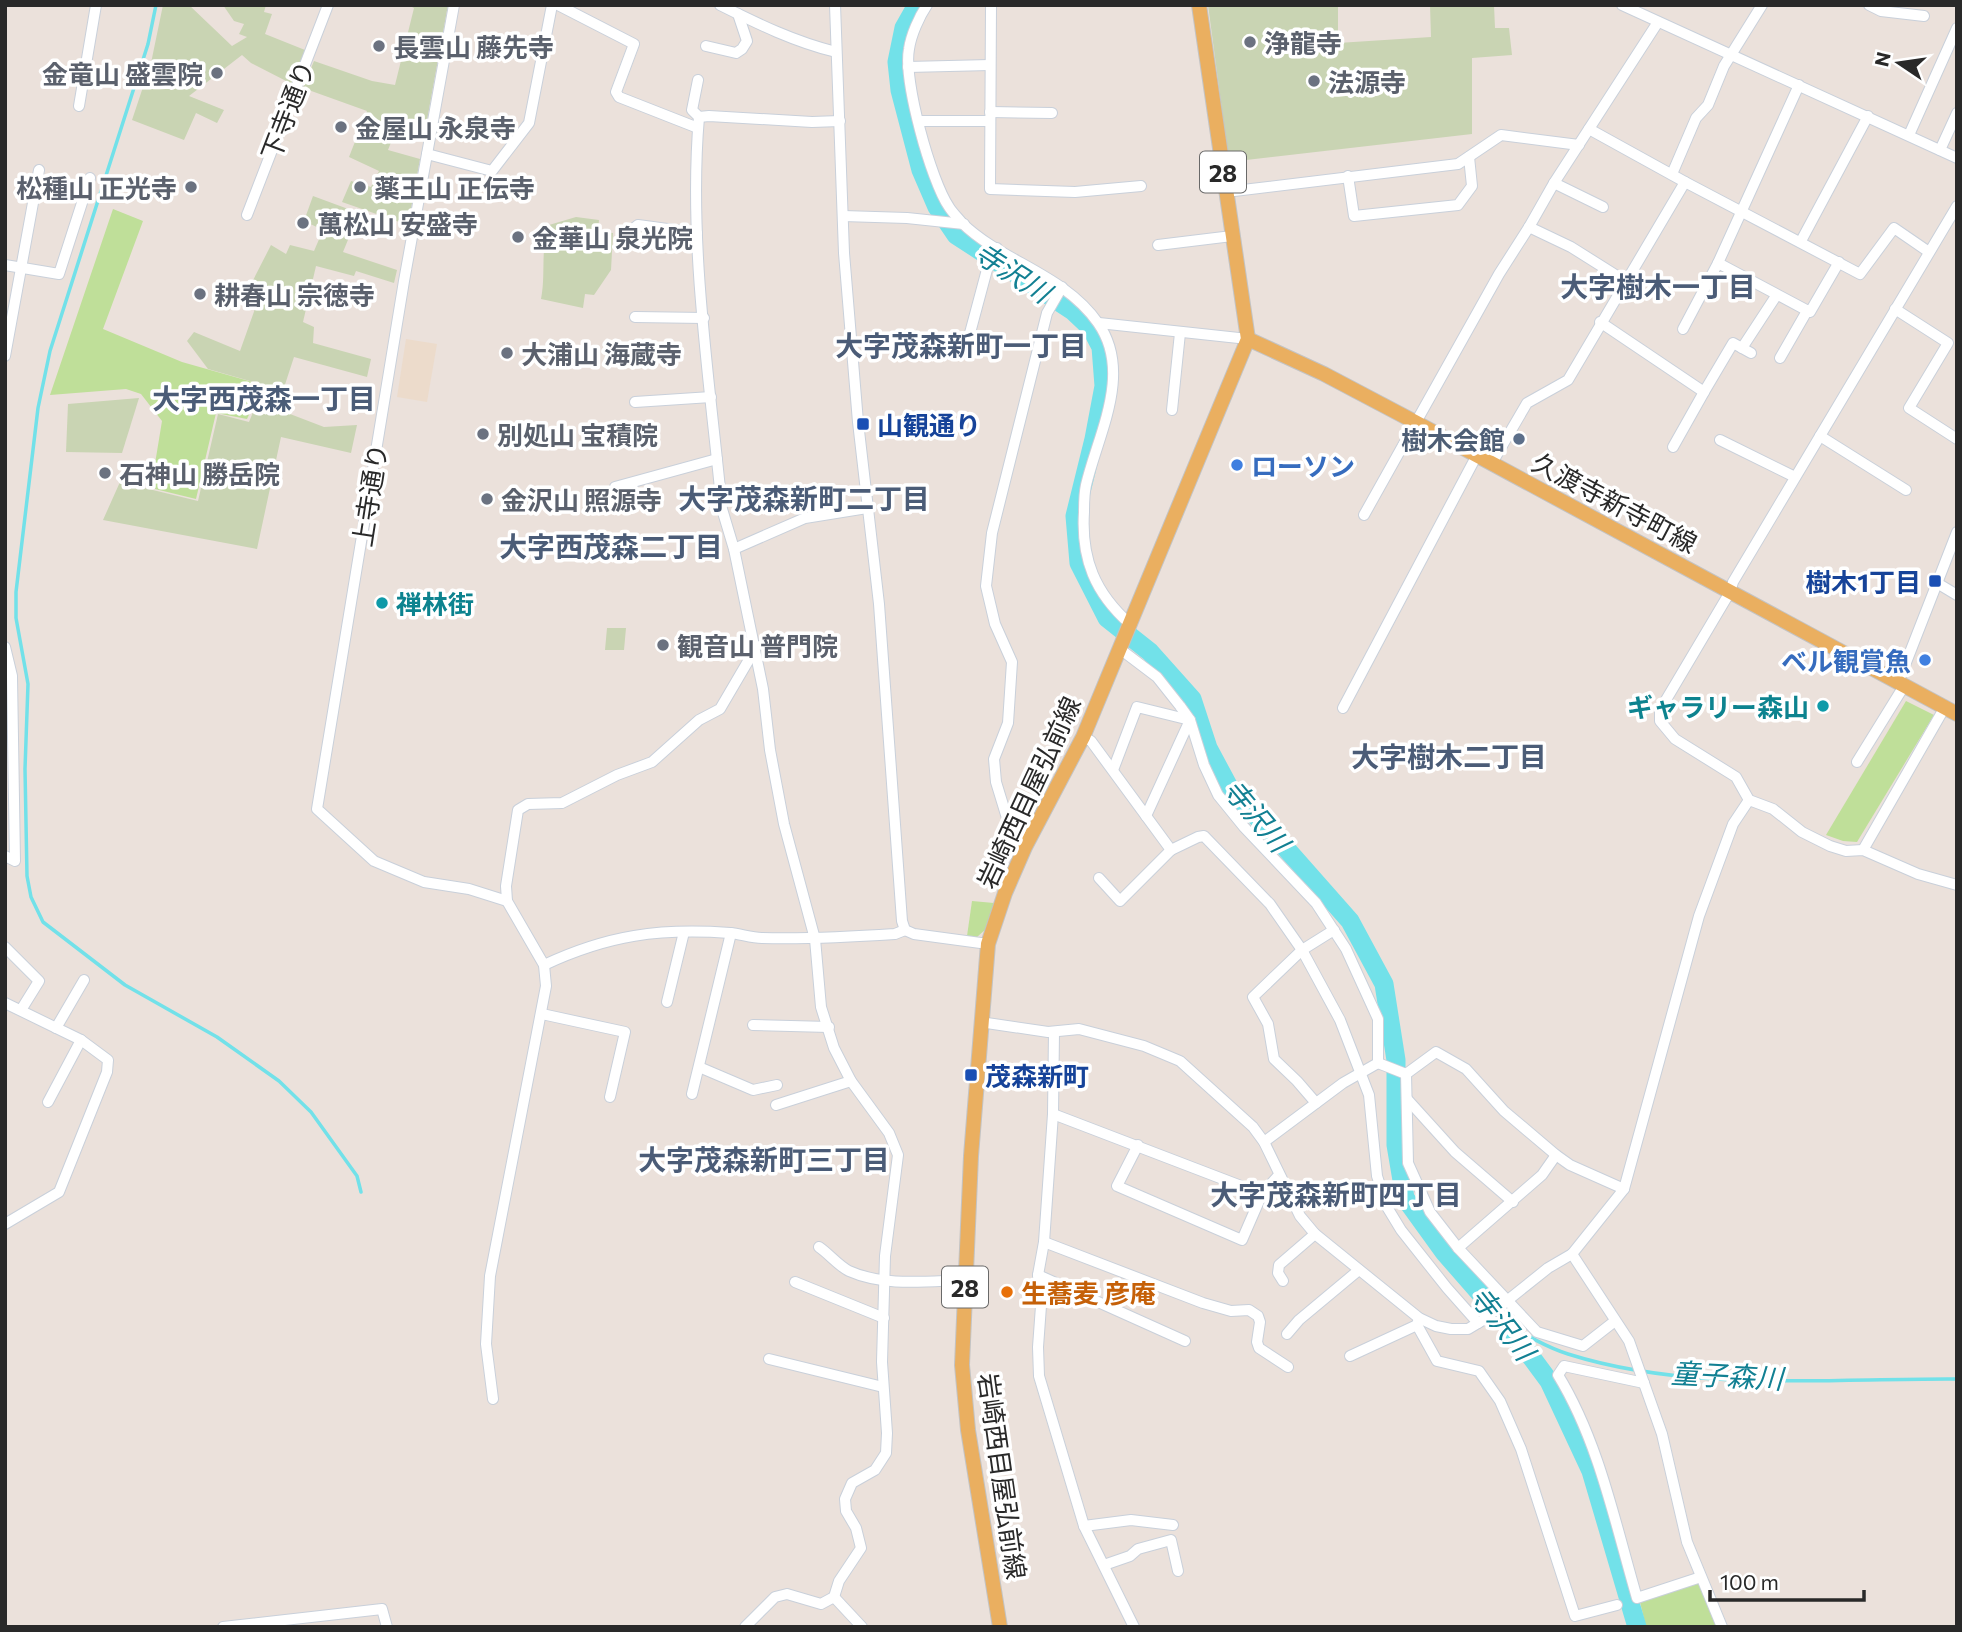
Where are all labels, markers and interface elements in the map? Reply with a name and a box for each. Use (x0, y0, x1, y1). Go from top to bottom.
place label: 浄龍寺 (1264, 27, 1342, 58)
north arrow (1864, 28, 1934, 98)
place label: 長雲山 藤先寺 (393, 31, 554, 62)
marker: 浄龍寺 (1242, 34, 1258, 50)
marker: 長雲山 藤先寺 (371, 38, 387, 54)
text: N (1869, 50, 1895, 69)
street label: 下寺通り (254, 56, 320, 164)
place label: 金竜山 盛雲院 (42, 58, 203, 89)
marker: 金竜山 盛雲院 (209, 65, 225, 81)
place label: 法源寺 (1328, 66, 1406, 97)
marker: 法源寺 (1306, 73, 1322, 89)
place label: 金屋山 永泉寺 (355, 112, 516, 143)
marker: 金屋山 永泉寺 (333, 119, 349, 135)
road number: 28 (1200, 152, 1246, 192)
place label: 松種山 正光寺 (16, 172, 177, 203)
place label: 薬王山 正伝寺 (374, 172, 535, 203)
marker: 松種山 正光寺 (183, 179, 199, 195)
marker: 薬王山 正伝寺 (352, 179, 368, 195)
place label: 萬松山 安盛寺 (317, 208, 478, 239)
marker: 萬松山 安盛寺 (295, 215, 311, 231)
place label: 金華山 泉光院 (532, 222, 693, 253)
marker: 金華山 泉光院 (510, 229, 526, 245)
water label: 寺沢川 (969, 235, 1060, 311)
district label: 大字樹木一丁目 (1560, 269, 1756, 303)
place label: 耕春山 宗徳寺 (214, 279, 375, 310)
marker: 耕春山 宗徳寺 (192, 286, 208, 302)
district label: 大字茂森新町一丁目 (835, 328, 1087, 362)
place label: 大浦山 海蔵寺 (521, 338, 682, 369)
marker: 大浦山 海蔵寺 (499, 345, 515, 361)
district label: 大字西茂森一丁目 (152, 381, 376, 415)
place label: 山観通り (877, 409, 981, 440)
marker: 山観通り (855, 416, 871, 432)
place label: 別処山 宝積院 (497, 419, 658, 450)
place label: 樹木会館 (1401, 424, 1505, 455)
marker: 別処山 宝積院 (475, 426, 491, 442)
marker: 樹木会館 (1511, 431, 1527, 447)
street label: 上寺通り (346, 441, 392, 549)
street label: 久渡寺新寺町線 (1527, 446, 1703, 558)
place label: ローソン (1251, 450, 1355, 481)
marker: ローソン (1229, 457, 1245, 473)
place label: 石神山 勝岳院 (119, 458, 280, 489)
marker: 石神山 勝岳院 (97, 465, 113, 481)
district label: 大字茂森新町二丁目 (678, 481, 930, 515)
place label: 金沢山 照源寺 (501, 484, 662, 515)
marker: 金沢山 照源寺 (479, 491, 495, 507)
district label: 大字西茂森二丁目 (499, 529, 723, 563)
place label: 樹木1丁目 (1805, 566, 1921, 597)
marker: 樹木1丁目 (1927, 573, 1943, 589)
place label: 禅林街 (396, 588, 474, 619)
marker: 禅林街 (374, 595, 390, 611)
place label: 観音山 普門院 (677, 630, 838, 661)
marker: 観音山 普門院 (655, 637, 671, 653)
place label: ベル観賞魚 (1781, 645, 1911, 676)
marker: ベル観賞魚 (1917, 652, 1933, 668)
street label: 岩崎西目屋弘前線 (970, 691, 1086, 893)
place label: ギャラリー森山 (1627, 691, 1809, 722)
marker: ギャラリー森山 (1815, 698, 1831, 714)
district label: 大字樹木二丁目 (1351, 739, 1547, 773)
water label: 寺沢川 (1217, 772, 1299, 860)
place label: 茂森新町 (985, 1060, 1089, 1091)
marker: 茂森新町 (963, 1067, 979, 1083)
district label: 大字茂森新町三丁目 (638, 1142, 890, 1176)
district label: 大字茂森新町四丁目 (1210, 1177, 1462, 1211)
road number: 28 (942, 1266, 988, 1308)
place label: 生蕎麦 彦庵 (1021, 1277, 1156, 1308)
water label: 寺沢川 (1464, 1279, 1544, 1369)
marker: 生蕎麦 彦庵 (999, 1284, 1015, 1300)
water label: 童子森川 (1670, 1355, 1787, 1395)
street label: 岩崎西目屋弘前線 (973, 1371, 1033, 1581)
scale bar (1710, 1558, 1864, 1602)
text: 100 m (1720, 1569, 1779, 1594)

